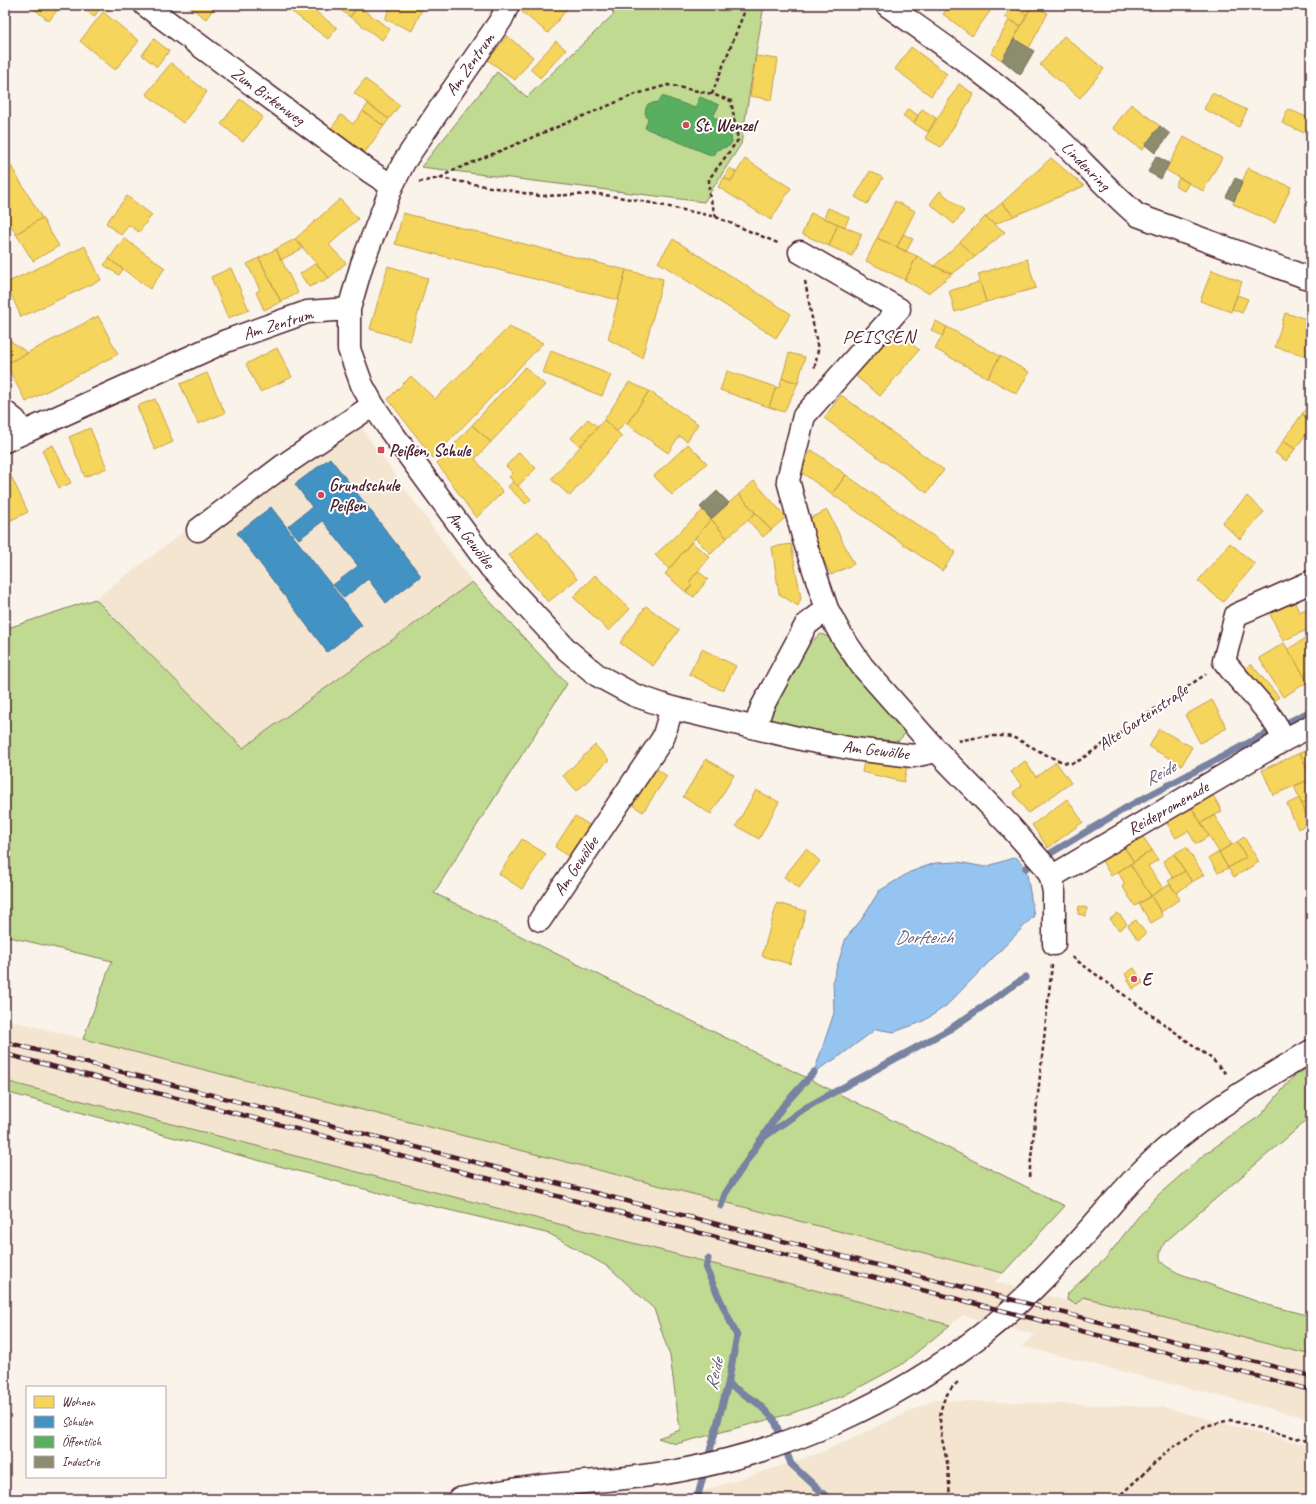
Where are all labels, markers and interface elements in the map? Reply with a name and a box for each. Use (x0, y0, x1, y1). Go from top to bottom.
street label: Am Zentrum (441, 27, 500, 100)
street label: Zum Birkenweg (227, 62, 310, 130)
place label: St. Wenzel (694, 115, 759, 136)
marker: St. Wenzel (681, 120, 691, 130)
street label: Lindenring (1057, 137, 1116, 196)
street label: Am Zentrum (241, 303, 317, 345)
district label: PEISSEN (842, 325, 917, 349)
place label: Peißen, Schule (389, 440, 472, 461)
marker: Peißen, Schule (376, 445, 386, 455)
place label: Grundschule Peißen (329, 475, 401, 516)
marker: Grundschule Peißen (316, 490, 326, 500)
street label: Am Gewölbe (443, 507, 500, 574)
street label: Alte Gartenstraße (1094, 678, 1193, 755)
street label: Am Gewölbe (842, 736, 912, 765)
water label: Reide (1141, 754, 1182, 790)
street label: Reidepromenade (1124, 776, 1214, 840)
street label: Am Gewölbe (549, 831, 604, 899)
water label: Dorfteich (895, 926, 955, 948)
place label: E (1142, 969, 1154, 990)
marker: E (1129, 974, 1139, 984)
water label: Reide (700, 1353, 729, 1392)
legend (26, 1386, 166, 1478)
text: Wohnen (62, 1394, 96, 1410)
text: Schulen (62, 1414, 94, 1430)
text: Öffentlich (62, 1434, 102, 1450)
text: Industrie (62, 1454, 101, 1470)

